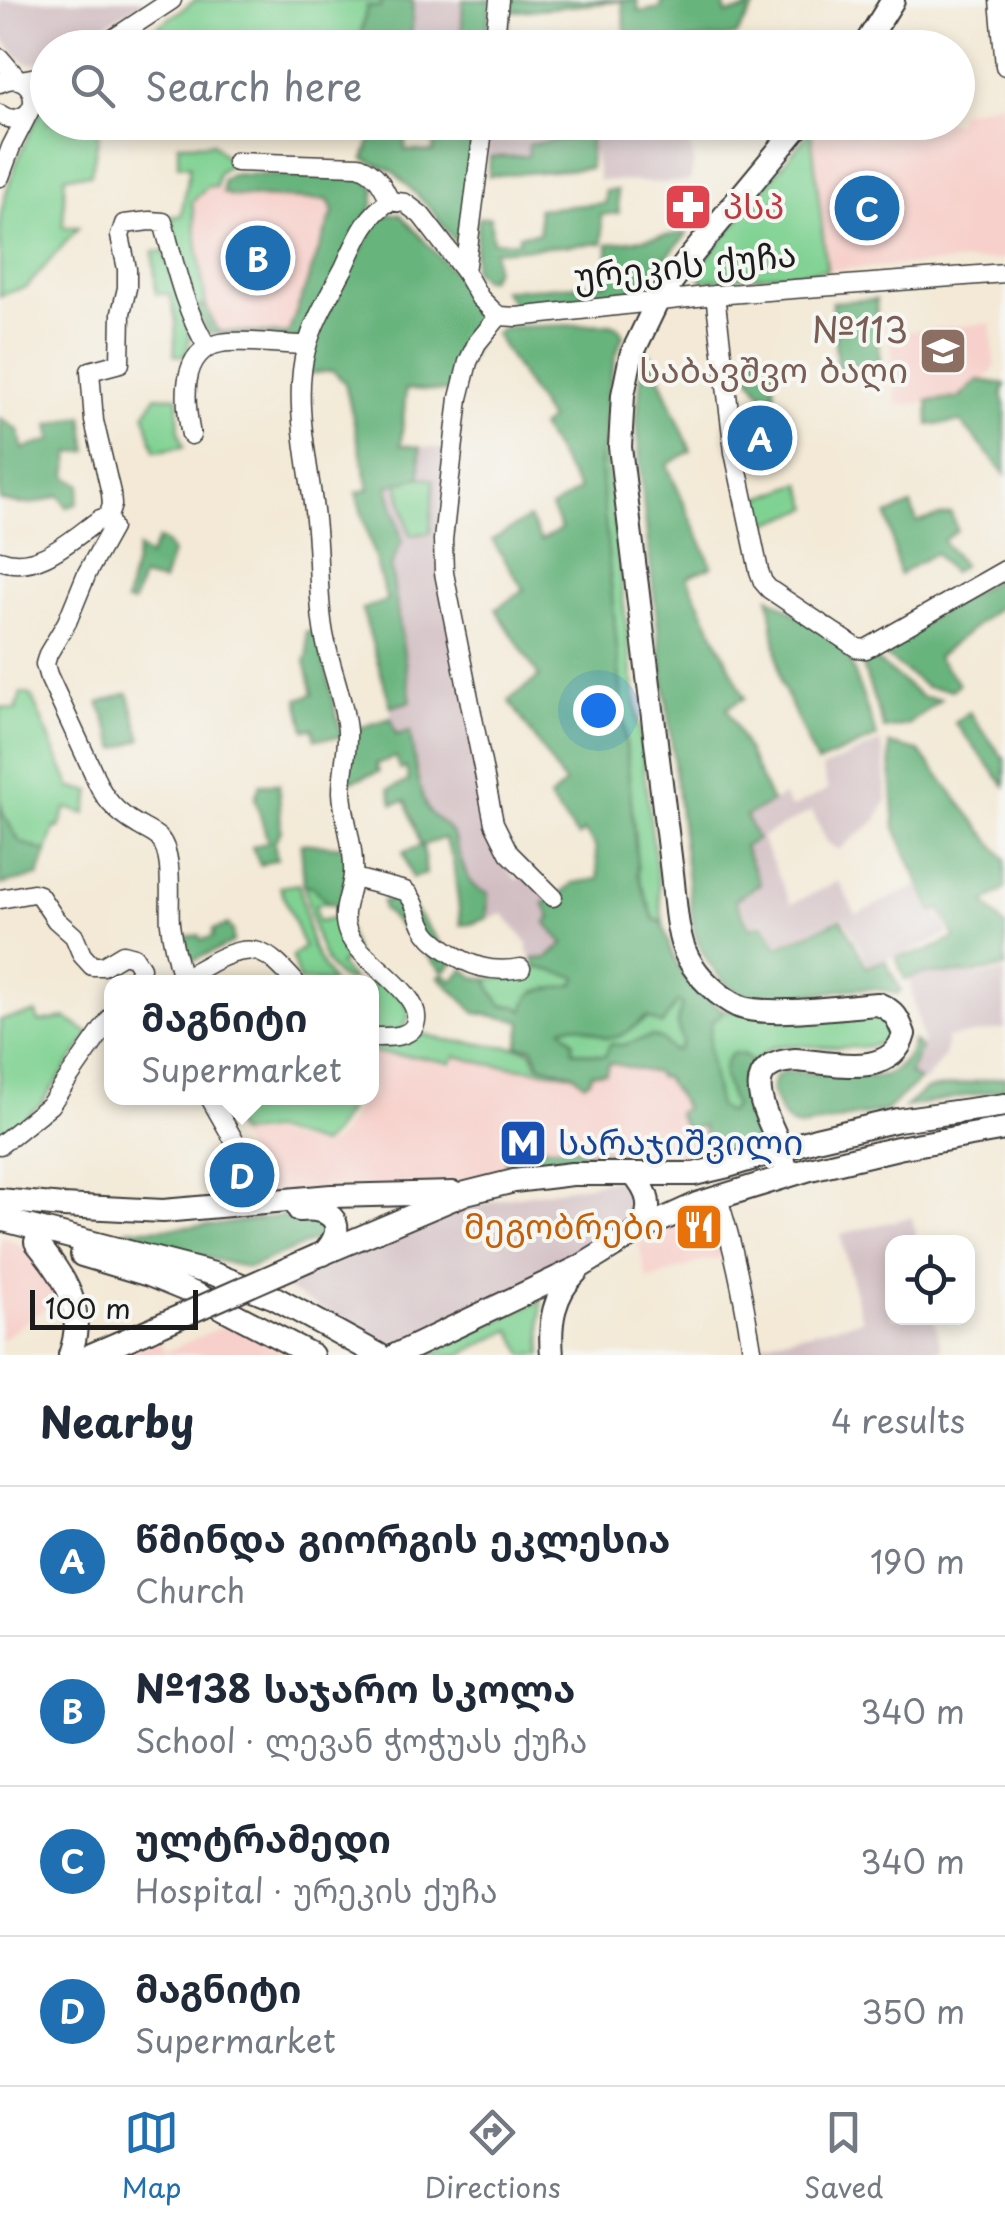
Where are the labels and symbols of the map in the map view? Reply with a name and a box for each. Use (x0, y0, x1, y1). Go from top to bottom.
pin: C (834, 170, 900, 246)
place label: პსპ (723, 178, 785, 231)
pharmacy icon: პსპ (662, 181, 714, 233)
pin: B (226, 220, 290, 296)
street label: ურეკის ქუჩა (571, 225, 799, 302)
place label: №113 საბავშვო ბაღი (639, 302, 908, 395)
school or university icon: №113 საბავშვო ბაღი (917, 325, 969, 377)
pin: A (728, 400, 792, 476)
your location (573, 685, 624, 736)
place label: სარაჯიშვილი (558, 1114, 803, 1167)
metro station icon: სარაჯიშვილი (497, 1117, 549, 1169)
pin: D (210, 1138, 274, 1212)
place label: მეგობრები (464, 1198, 664, 1251)
restaurant icon: მეგობრები (673, 1201, 725, 1253)
scale bar (30, 1285, 198, 1330)

